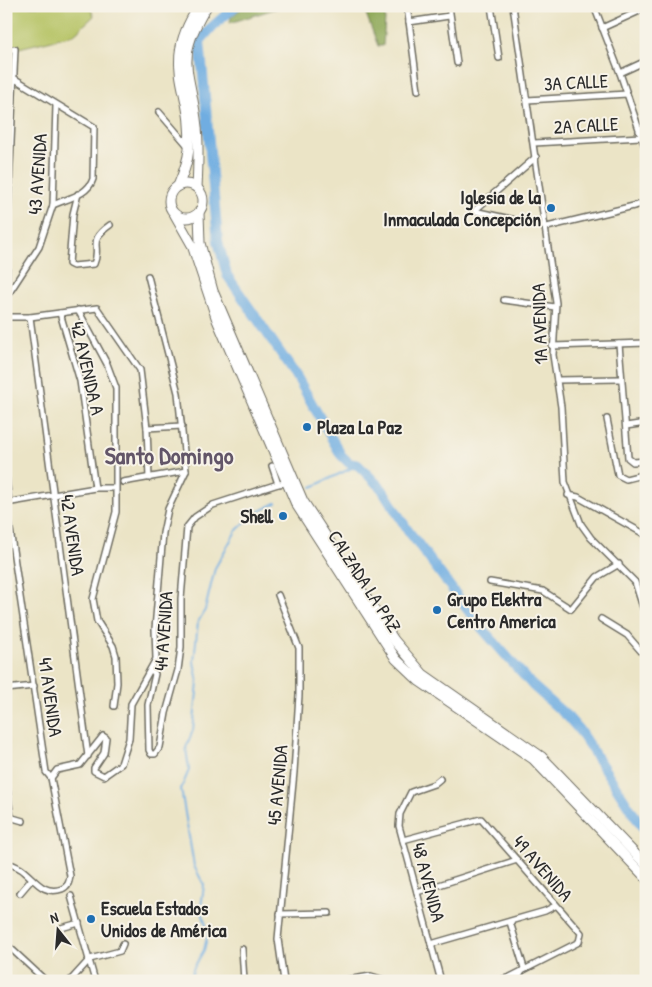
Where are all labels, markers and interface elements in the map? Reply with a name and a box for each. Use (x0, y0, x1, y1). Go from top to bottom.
street label: 3A CALLE (543, 67, 609, 97)
street label: 2A CALLE (553, 110, 620, 140)
street label: 43 AVENIDA (21, 133, 53, 215)
place label: Iglesia de la Inmaculada Concepción (383, 184, 542, 233)
marker: Iglesia de la Inmaculada Concepción (545, 202, 557, 214)
street label: 1A AVENIDA (525, 283, 553, 365)
street label: 42 AVENIDA A (65, 319, 111, 417)
place label: Plaza La Paz (317, 414, 403, 440)
marker: Plaza La Paz (301, 421, 313, 433)
district label: Santo Domingo (105, 439, 234, 472)
street label: 42 AVENIDA (54, 493, 92, 577)
place label: Shell (241, 503, 274, 529)
marker: Shell (277, 510, 289, 522)
street label: CALZADA LA PAZ (322, 525, 408, 637)
place label: Grupo Elektra Centro America (447, 586, 556, 634)
street label: 44 AVENIDA (147, 590, 179, 672)
marker: Grupo Elektra Centro America (431, 604, 443, 616)
street label: 41 AVENIDA (33, 656, 69, 738)
street label: 45 AVENIDA (261, 744, 293, 826)
street label: 49 AVENIDA (507, 829, 579, 907)
street label: 48 AVENIDA (406, 840, 452, 924)
place label: Escuela Estados Unidos de América (101, 895, 227, 943)
north arrow (32, 904, 82, 954)
text: N (48, 907, 61, 927)
marker: Escuela Estados Unidos de América (85, 913, 97, 925)

